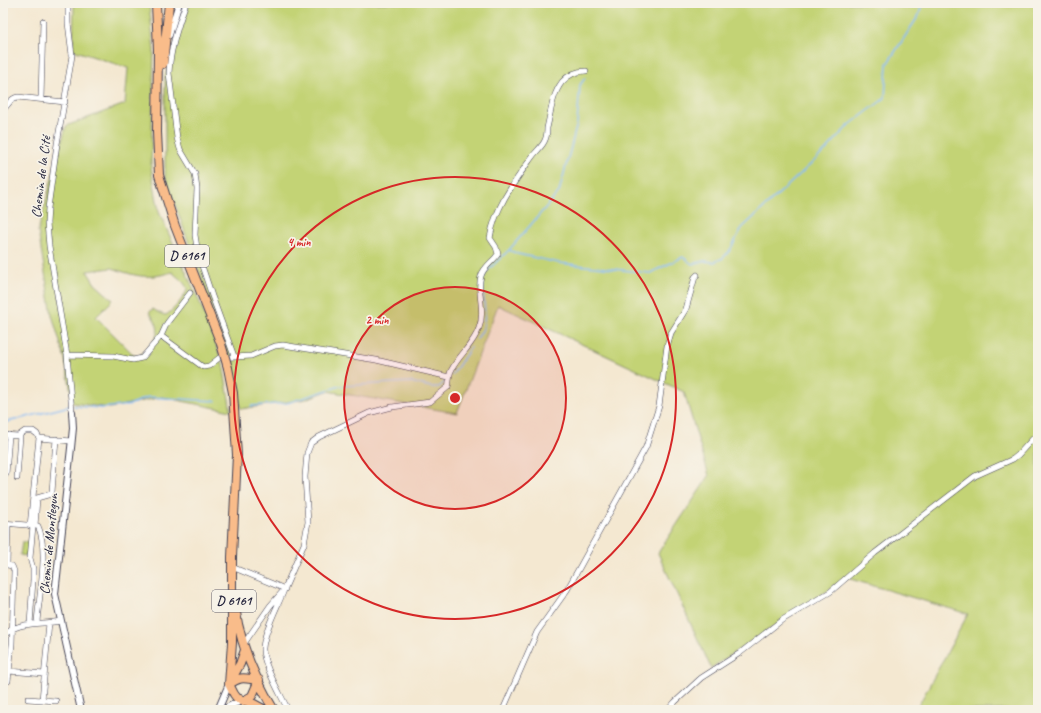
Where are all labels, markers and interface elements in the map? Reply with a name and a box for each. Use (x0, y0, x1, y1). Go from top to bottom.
street label: Chemin de la Cité (28, 133, 55, 219)
text: 4 min (288, 234, 311, 250)
road number: D 6161 (165, 245, 209, 267)
text: 2 min (366, 312, 389, 328)
centre of rings (448, 391, 462, 405)
street label: Chemin de Montlegun (36, 492, 62, 595)
road number: D 6161 (212, 590, 256, 612)

